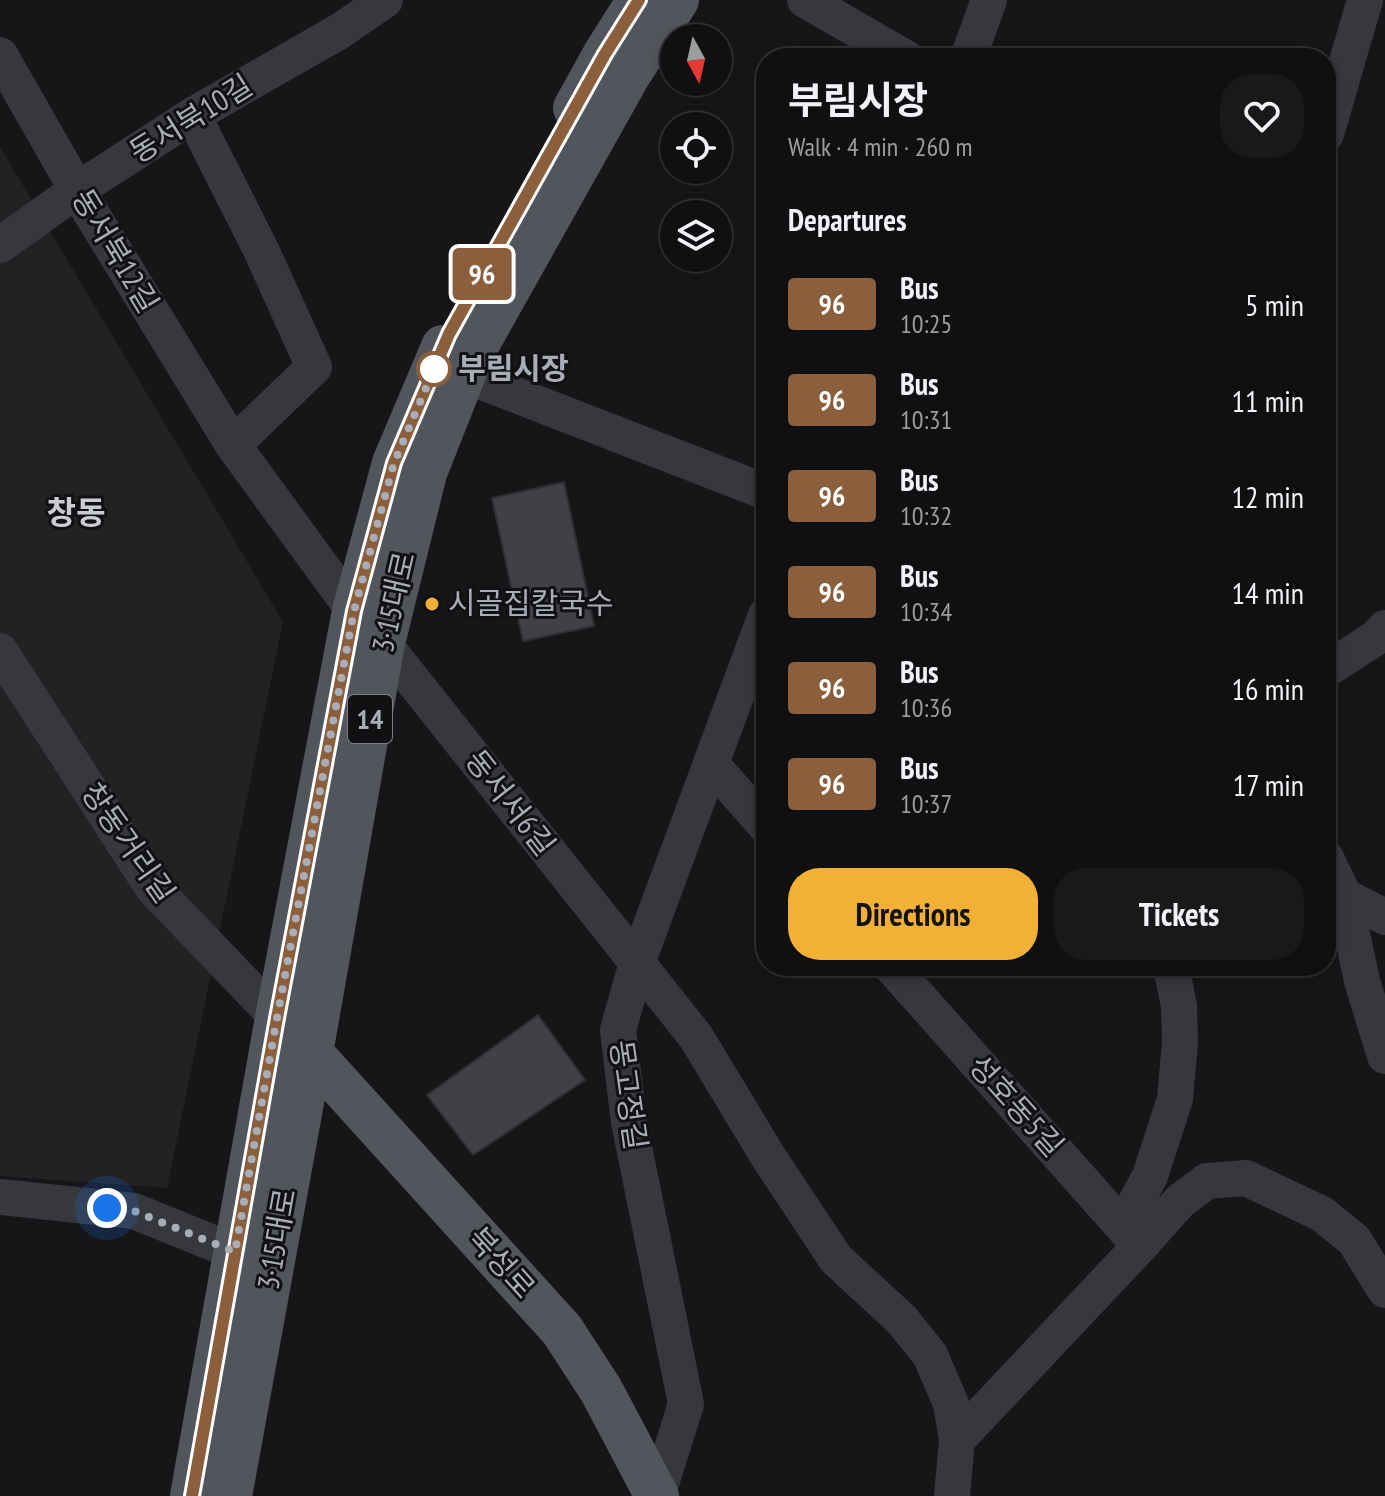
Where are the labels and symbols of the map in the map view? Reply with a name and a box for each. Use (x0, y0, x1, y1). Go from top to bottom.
north arrow (660, 24, 732, 96)
street label: 동서북10길 (122, 65, 259, 171)
street label: 동서북12길 (64, 181, 168, 319)
line badge: 96 (446, 248, 518, 300)
place label: 부림시장 (458, 348, 569, 387)
marker: 부림시장 (417, 352, 451, 386)
district label: 창동 (47, 491, 105, 533)
street label: 3·15대로 (362, 548, 423, 656)
place label: 시골집칼국수 (448, 583, 614, 622)
marker: 시골집칼국수 (423, 595, 441, 613)
road number: 14 (348, 695, 392, 743)
street label: 동서서6길 (458, 741, 565, 863)
street label: 창동거리길 (74, 774, 185, 910)
street label: 몽고정길 (602, 1037, 656, 1152)
street label: 성호동5길 (961, 1046, 1073, 1164)
street label: 3·15대로 (247, 1185, 304, 1292)
your location (87, 1188, 127, 1228)
street label: 북성로 (460, 1218, 544, 1306)

